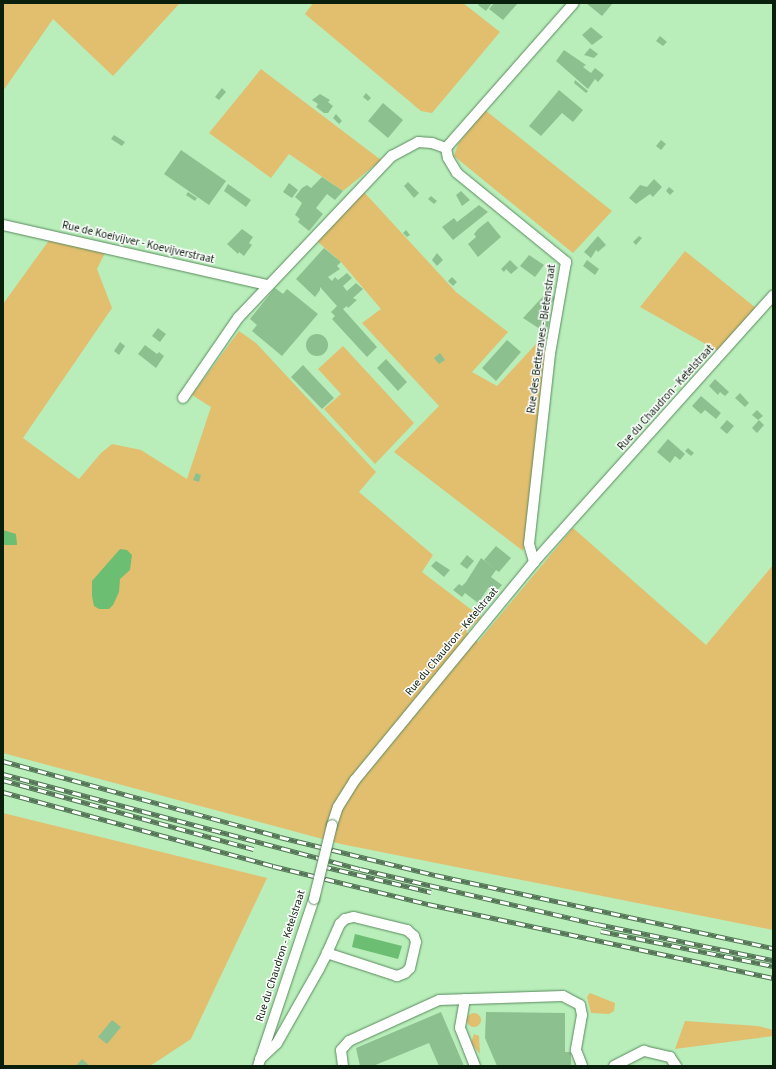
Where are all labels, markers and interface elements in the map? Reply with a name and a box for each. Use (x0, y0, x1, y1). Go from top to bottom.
street label: Rue de Koeivijver - Koevijverstraat (61, 219, 215, 267)
street label: Rue des Betteraves - Bietenstraat (525, 264, 559, 414)
street label: Rue du Chaudron - Ketelstraat (615, 343, 717, 453)
street label: Rue du Chaudron - Ketelstraat (403, 585, 501, 699)
street label: Rue du Chaudron - Ketelstraat (253, 889, 309, 1023)

